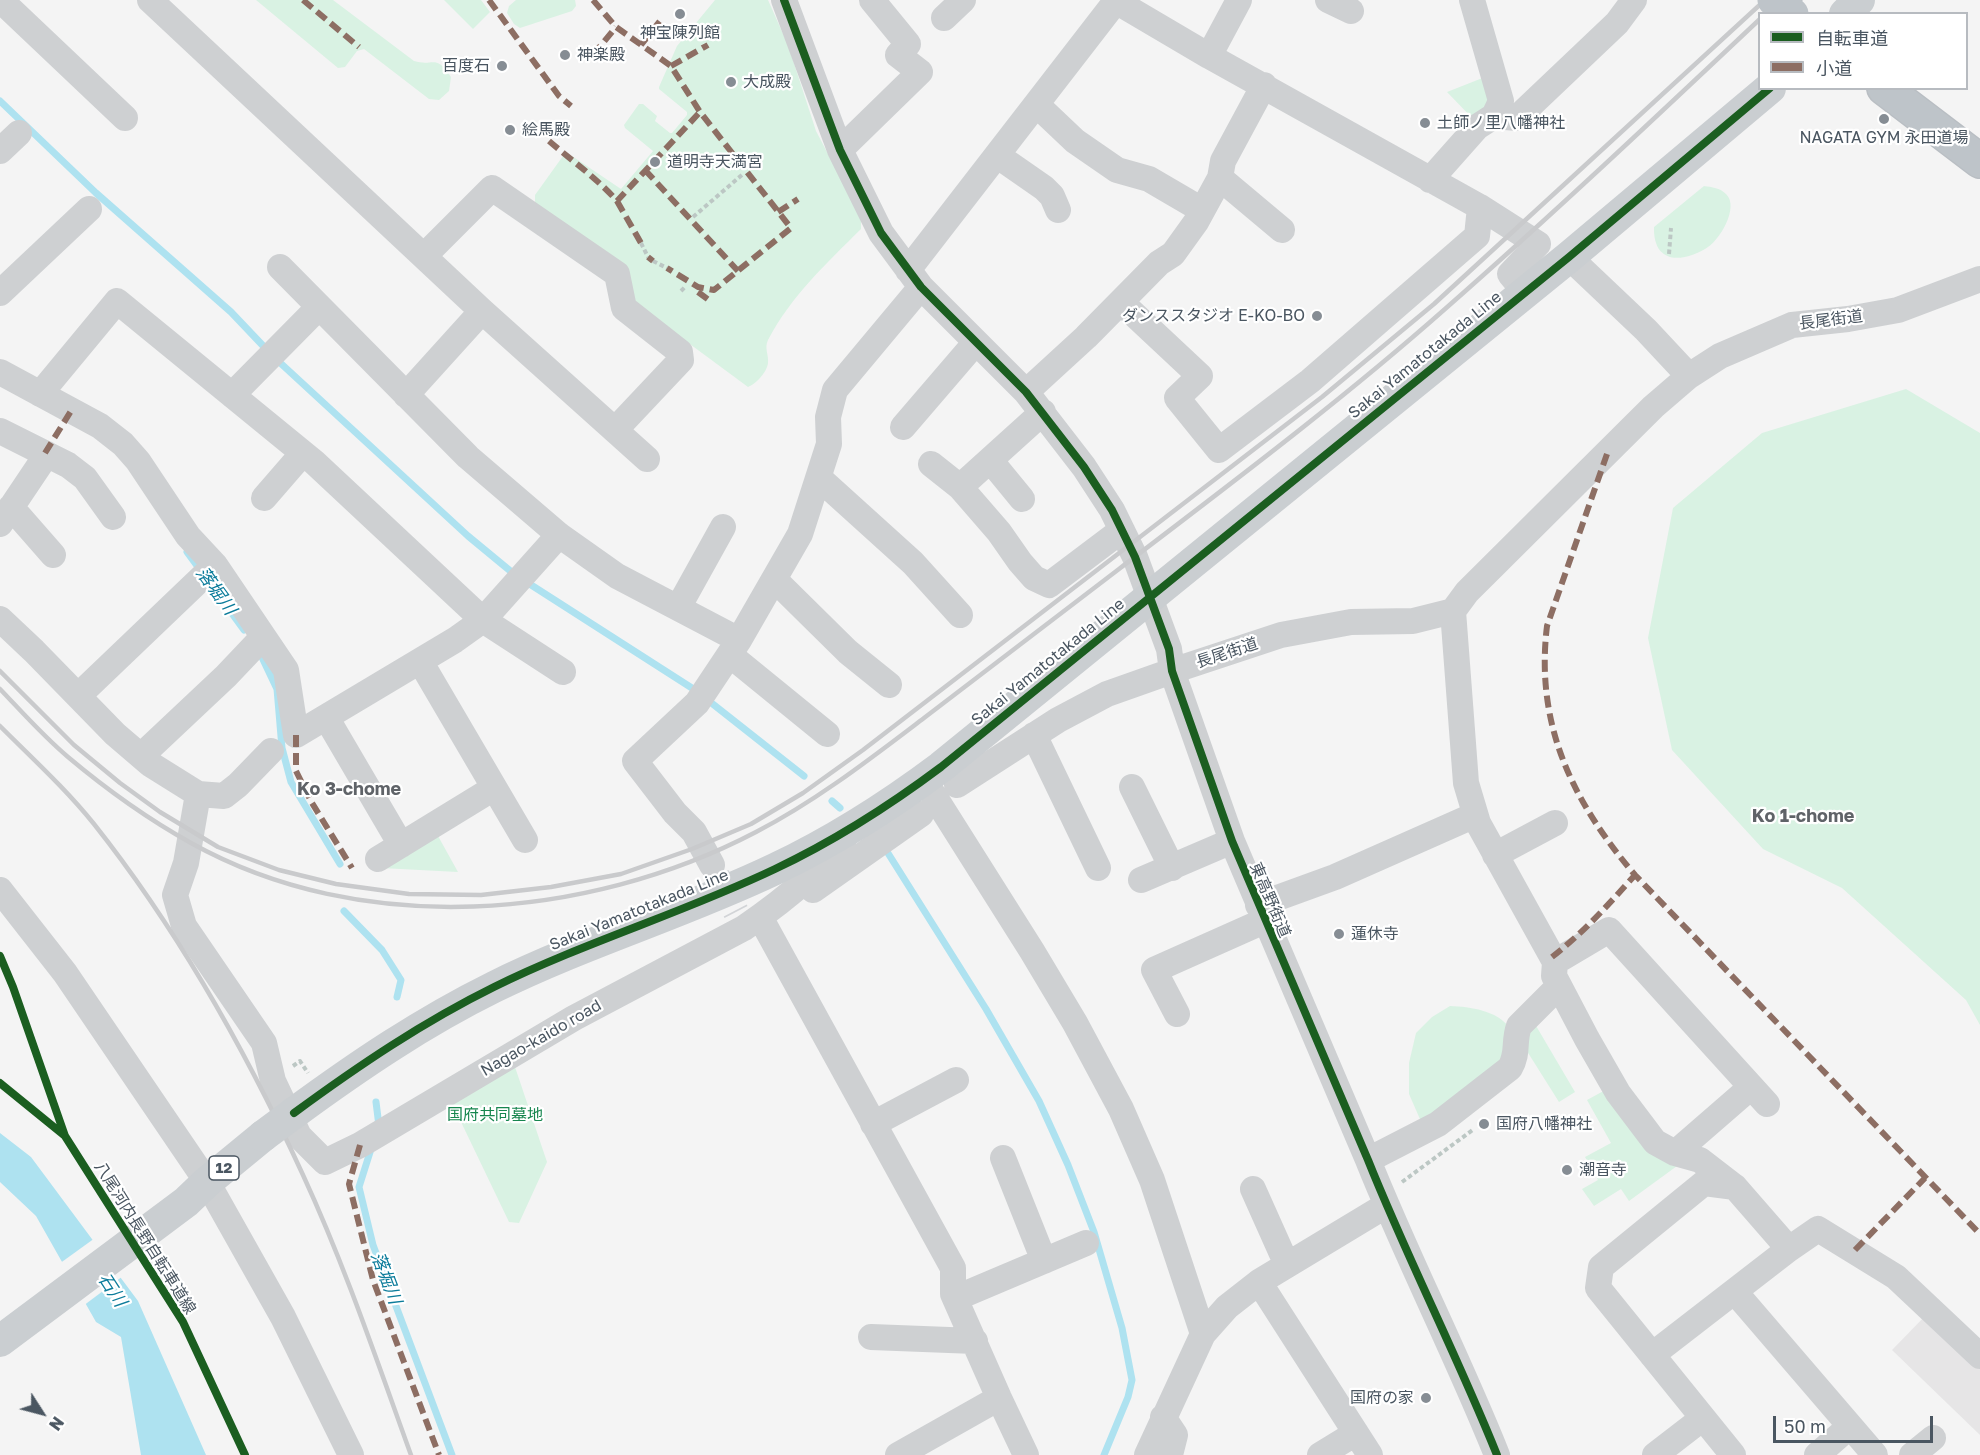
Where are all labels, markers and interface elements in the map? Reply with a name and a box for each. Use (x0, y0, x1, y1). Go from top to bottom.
marker: 神宝陳列館 (673, 7, 687, 21)
legend (1758, 12, 1968, 90)
place label: 神宝陳列館 (640, 23, 720, 43)
text: 自転車道 (1816, 27, 1888, 49)
place label: 神楽殿 (577, 45, 625, 65)
marker: 神楽殿 (558, 48, 572, 62)
place label: 百度石 (442, 56, 490, 76)
text: 小道 (1816, 57, 1852, 79)
marker: 百度石 (495, 59, 509, 73)
place label: 大成殿 (743, 72, 791, 92)
marker: 大成殿 (724, 75, 738, 89)
marker: NAGATA GYM 永田道場 (1877, 112, 1891, 126)
place label: 土師ノ里八幡神社 (1437, 113, 1565, 133)
marker: 土師ノ里八幡神社 (1418, 116, 1432, 130)
place label: 絵馬殿 (522, 120, 570, 140)
marker: 絵馬殿 (503, 123, 517, 137)
place label: NAGATA GYM 永田道場 (1799, 128, 1969, 148)
place label: 道明寺天満宮 (667, 152, 763, 172)
marker: 道明寺天満宮 (648, 155, 662, 169)
street label: Sakai Yamatotakada Line (1345, 287, 1505, 423)
place label: ダンススタジオ E-KO-BO (1122, 306, 1305, 326)
street label: 長尾街道 (1798, 307, 1864, 333)
marker: ダンススタジオ E-KO-BO (1310, 309, 1324, 323)
water label: 落堀川 (191, 563, 241, 619)
street label: Sakai Yamatotakada Line (968, 594, 1128, 730)
street label: 長尾街道 (1194, 634, 1260, 672)
district label: Ko 3-chome (297, 778, 401, 800)
district label: Ko 1-chome (1752, 805, 1854, 827)
street label: 東高野街道 (1246, 859, 1294, 941)
street label: Sakai Yamatotakada Line (547, 865, 731, 955)
place label: 蓮休寺 (1351, 924, 1399, 944)
marker: 蓮休寺 (1332, 927, 1346, 941)
street label: Nagao-kaido road (477, 996, 605, 1080)
park label: 国府共同墓地 (447, 1105, 543, 1125)
place label: 国府八幡神社 (1496, 1114, 1592, 1134)
marker: 国府八幡神社 (1477, 1117, 1491, 1131)
road number: 12 (209, 1156, 239, 1180)
street label: 八尾河内長野自転車道線 (90, 1158, 200, 1318)
place label: 潮音寺 (1579, 1160, 1627, 1180)
marker: 潮音寺 (1560, 1163, 1574, 1177)
water label: 落堀川 (366, 1249, 406, 1307)
water label: 石川 (93, 1269, 131, 1311)
north arrow (12, 1383, 72, 1443)
place label: 国府の家 (1350, 1388, 1414, 1408)
marker: 国府の家 (1419, 1391, 1433, 1405)
scale bar (1776, 1404, 1936, 1442)
text: N (45, 1413, 68, 1434)
text: 50 m (1784, 1415, 1826, 1437)

